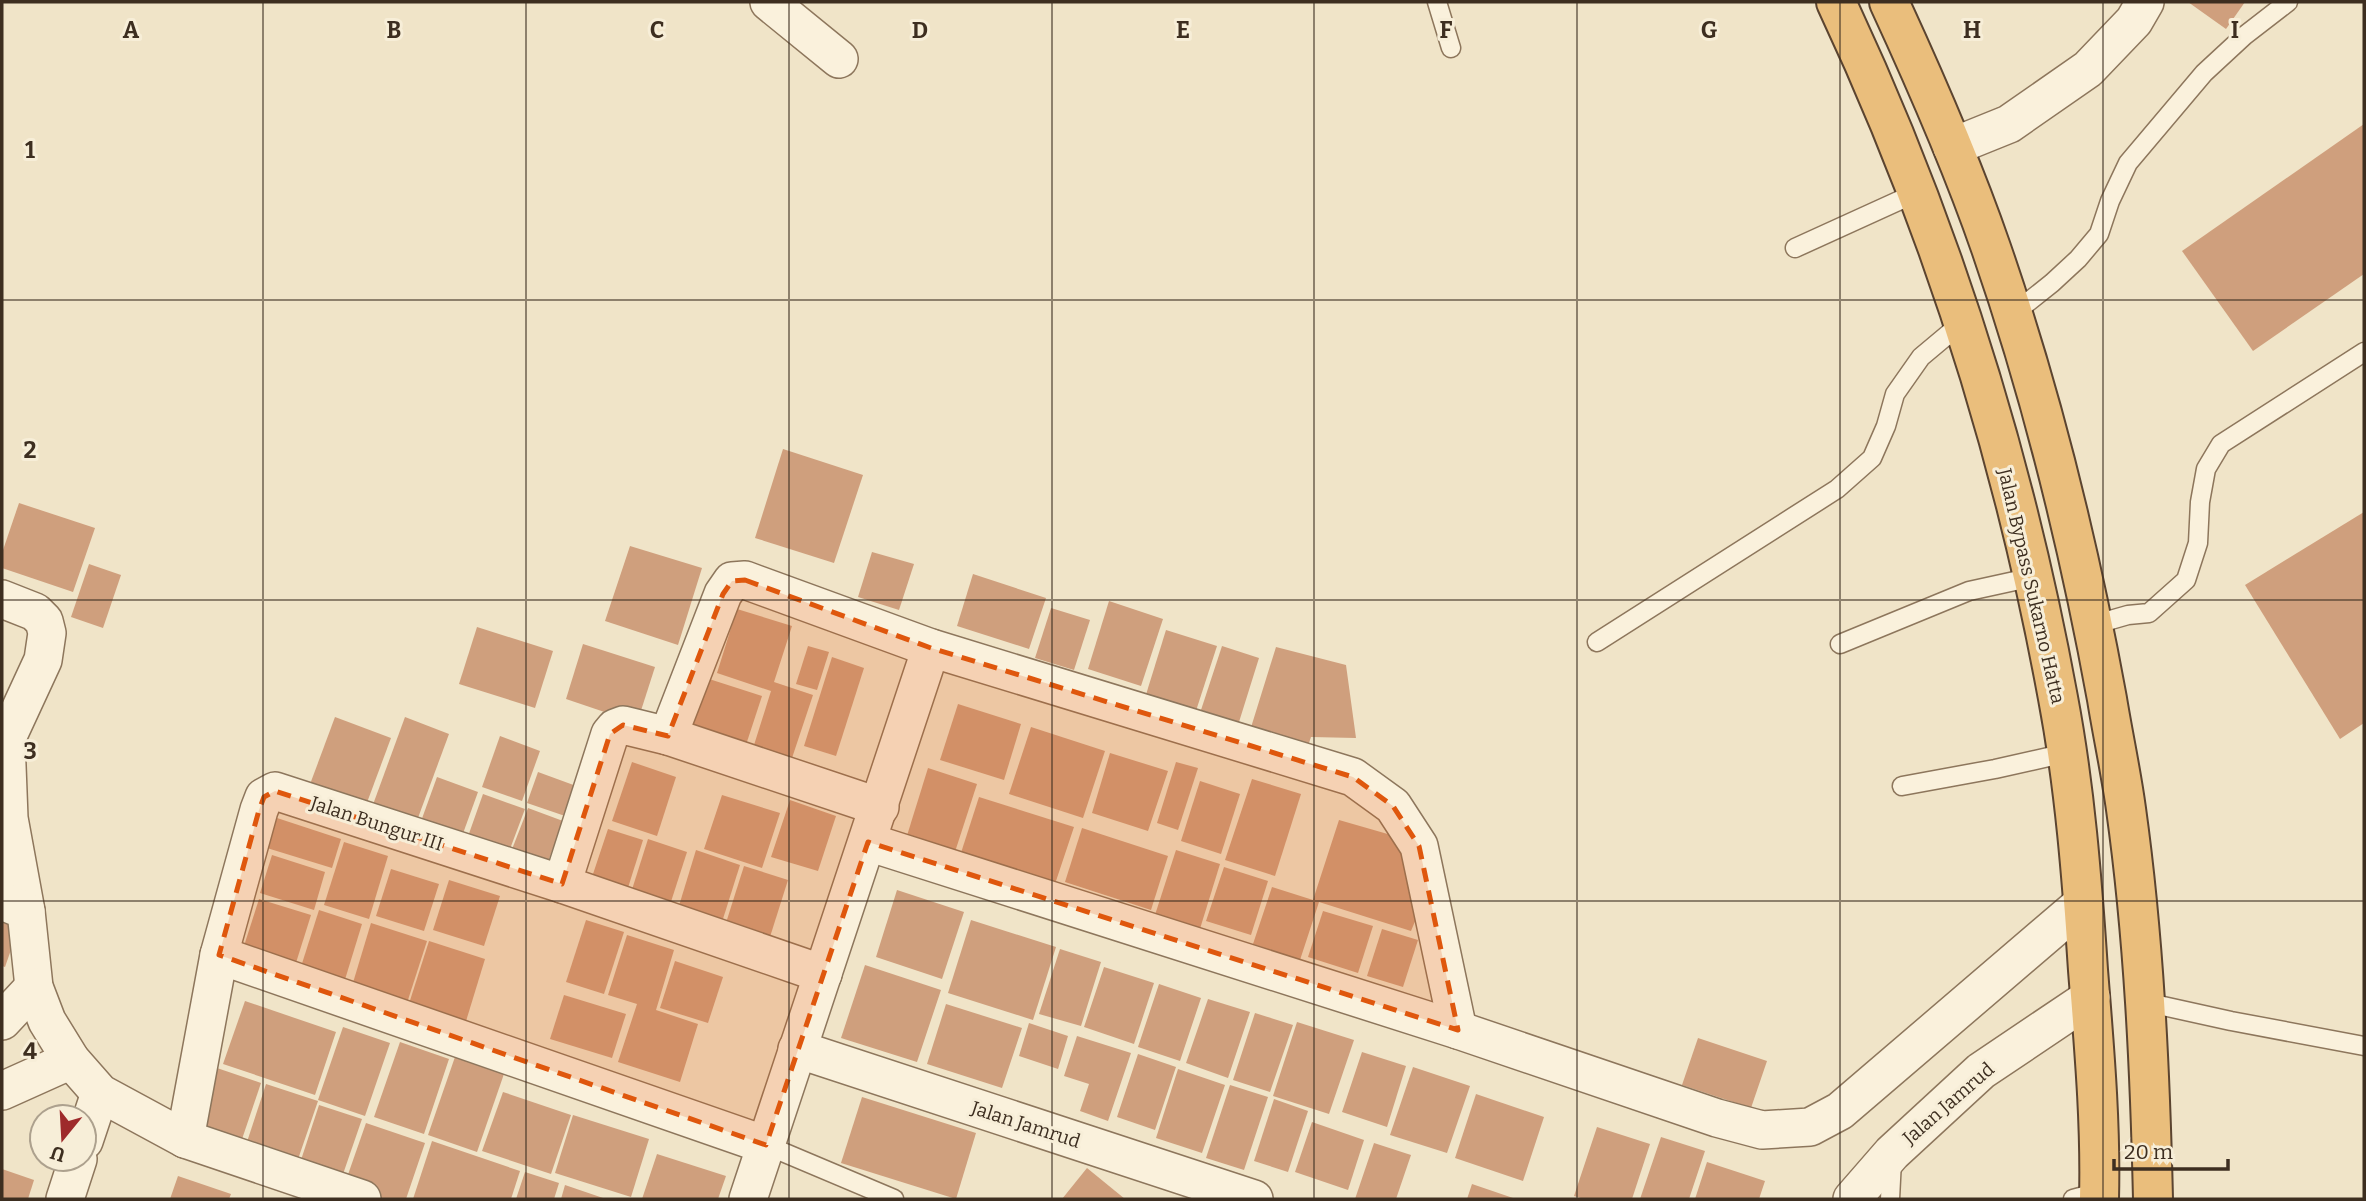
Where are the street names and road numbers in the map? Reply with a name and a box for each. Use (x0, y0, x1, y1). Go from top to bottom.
street label: Jalan Bypass Sukarno Hatta (1993, 465, 2070, 707)
street label: Jalan Bungur III (307, 791, 446, 856)
street label: Jalan Jamrud (1897, 1057, 1999, 1150)
street label: Jalan Jamrud (967, 1096, 1083, 1153)

